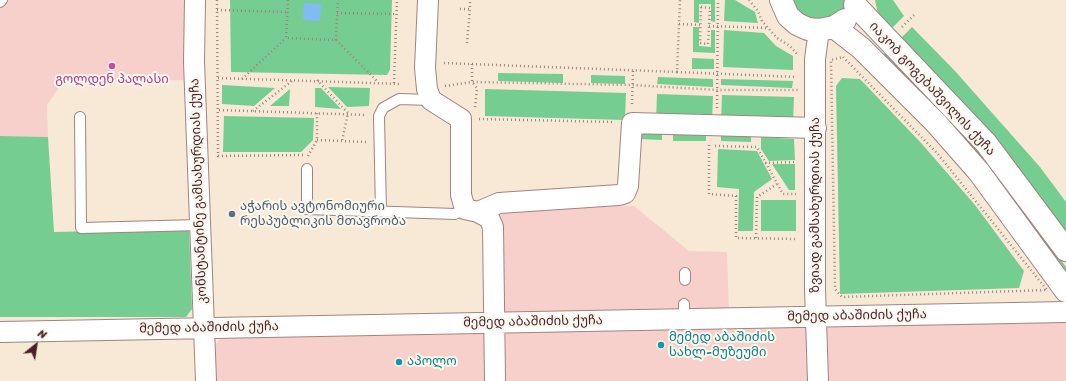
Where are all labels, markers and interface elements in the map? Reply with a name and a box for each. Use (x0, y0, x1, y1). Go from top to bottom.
street label: იაკობ გოგებაშვილის ქუჩა (866, 19, 998, 159)
marker: გოლდენ პალასი (107, 61, 117, 71)
place label: გოლდენ პალასი (55, 72, 169, 88)
street label: კონსტანტინე გამსახურდიას ქუჩა (187, 78, 211, 304)
street label: ზვიად გამსახურდიას ქუჩა (808, 117, 824, 293)
place label: აჭარის ავტონომიური რესპუბლიკის მთავრობა (240, 199, 406, 230)
marker: აჭარის ავტონომიური რესპუბლიკის მთავრობა (227, 209, 237, 219)
street label: მემედ აბაშიძის ქუჩა (787, 307, 927, 325)
street label: მემედ აბაშიძის ქუჩა (463, 313, 603, 331)
street label: მემედ აბაშიძის ქუჩა (139, 319, 279, 337)
text: N (34, 324, 50, 344)
north arrow (16, 325, 56, 365)
place label: მემედ აბაშიძის სახლ-მუზეუმი (669, 330, 775, 361)
marker: მემედ აბაშიძის სახლ-მუზეუმი (656, 340, 666, 350)
place label: აპოლო (407, 354, 457, 370)
marker: აპოლო (394, 357, 404, 367)

